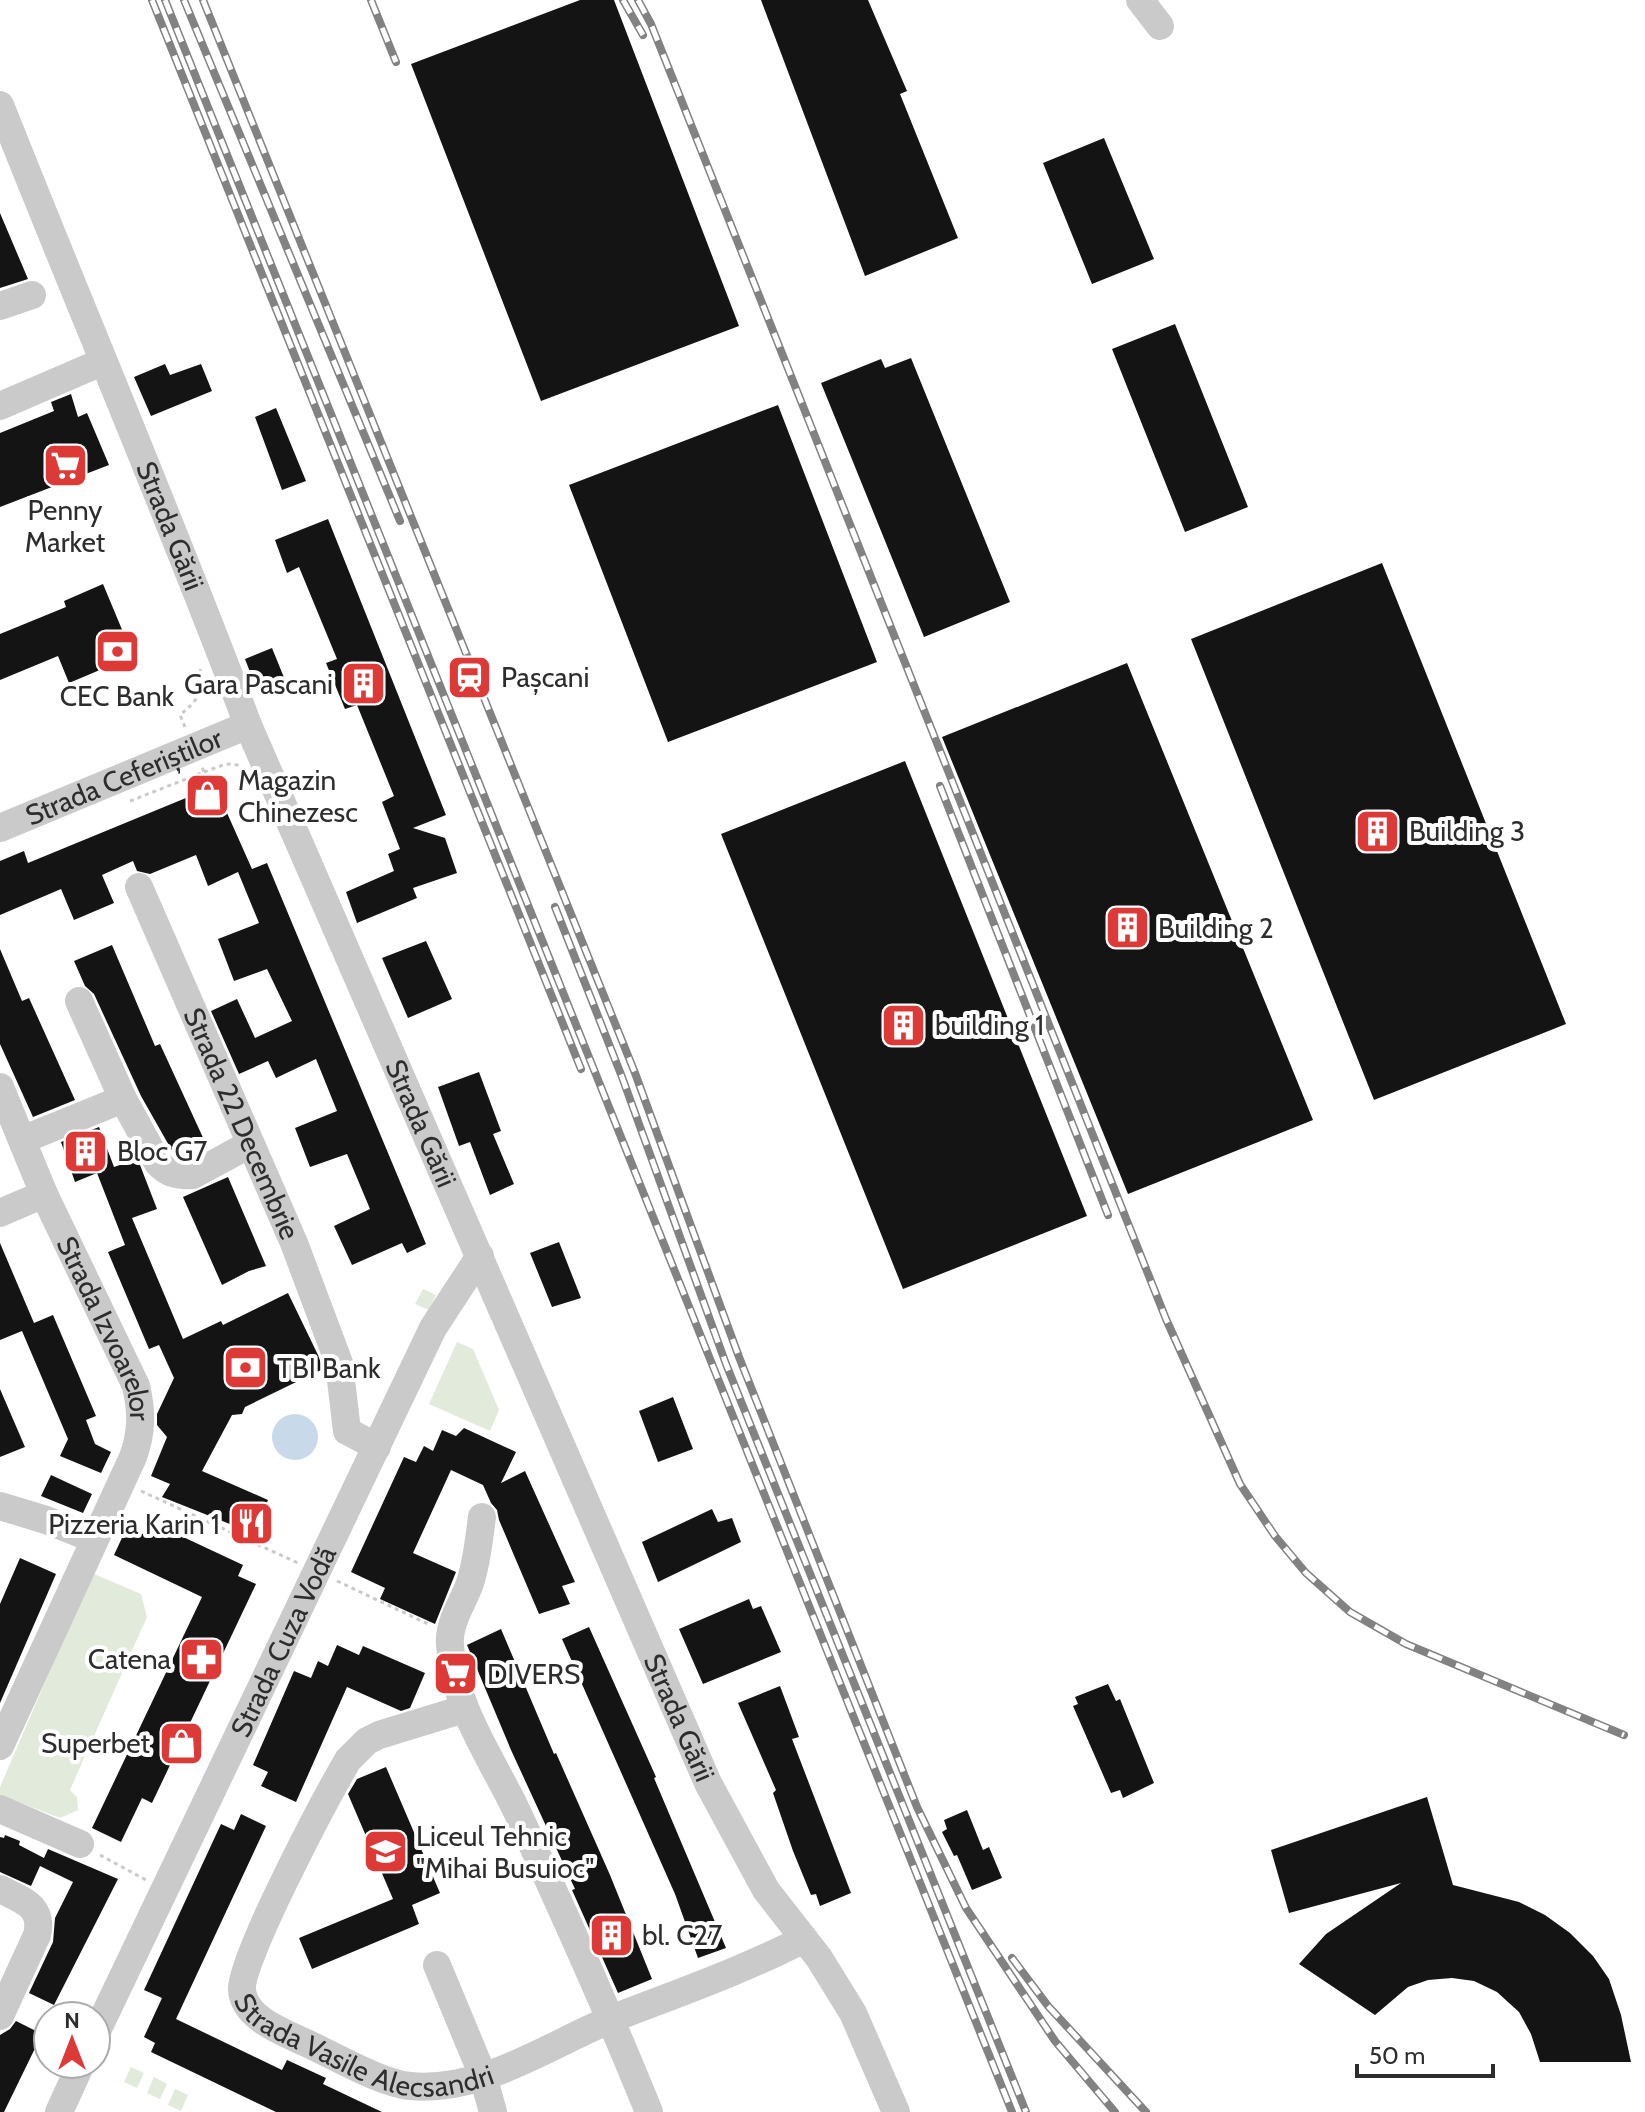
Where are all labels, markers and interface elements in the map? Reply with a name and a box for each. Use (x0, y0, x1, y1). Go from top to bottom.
supermarket icon: Penny Market (41, 442, 89, 490)
street label: Strada Gării (129, 456, 211, 595)
place label: Penny Market (25, 493, 105, 559)
bank icon: CEC Bank (93, 628, 141, 676)
station icon: Pașcani (446, 653, 494, 701)
building icon: Gara Pascani (340, 660, 388, 708)
place label: Pașcani (501, 660, 589, 695)
place label: Gara Pascani (184, 667, 333, 701)
place label: CEC Bank (60, 679, 175, 713)
street label: Strada Ceferiștilor (20, 721, 227, 833)
place label: Magazin Chinezesc (238, 763, 358, 829)
shop icon: Magazin Chinezesc (183, 772, 231, 820)
building icon: Building 3 (1354, 807, 1402, 855)
place label: Building 3 (1409, 814, 1525, 848)
building icon: Building 2 (1103, 904, 1151, 952)
place label: Building 2 (1158, 911, 1274, 945)
building icon: building 1 (880, 1001, 928, 1049)
street label: Strada 22 Decembrie (177, 1003, 307, 1245)
place label: building 1 (935, 1008, 1044, 1042)
street label: Strada Gării (378, 1054, 464, 1192)
building icon: Bloc G7 (62, 1127, 110, 1175)
place label: Bloc G7 (117, 1134, 207, 1168)
street label: Strada Izvoarelor (50, 1231, 157, 1421)
bank icon: TBI Bank (222, 1344, 270, 1392)
place label: TBI Bank (277, 1351, 381, 1385)
restaurant icon: Pizzeria Karin 1 (227, 1500, 275, 1548)
place label: Pizzeria Karin 1 (48, 1507, 220, 1541)
street label: Strada Cuza Vodă (223, 1540, 343, 1742)
pharmacy icon: Catena (178, 1635, 226, 1683)
place label: Catena (88, 1642, 172, 1676)
street label: Strada Gării (637, 1648, 722, 1787)
supermarket icon: DIVERS (432, 1650, 480, 1698)
place label: DIVERS (487, 1657, 580, 1691)
shop icon: Superbet (157, 1719, 205, 1767)
place label: Superbet (41, 1726, 150, 1760)
place label: Liceul Tehnic "Mihai Busuioc" (416, 1819, 594, 1885)
school or university icon: Liceul Tehnic "Mihai Busuioc" (361, 1828, 409, 1876)
building icon: bl. C27 (587, 1911, 635, 1959)
place label: bl. C27 (642, 1918, 722, 1952)
street label: Strada Vasile Alecsandri (227, 1988, 498, 2104)
north arrow (32, 2000, 112, 2080)
text: N (64, 2007, 80, 2034)
scale bar (1357, 2028, 1493, 2078)
text: 50 m (1369, 2041, 1425, 2070)

